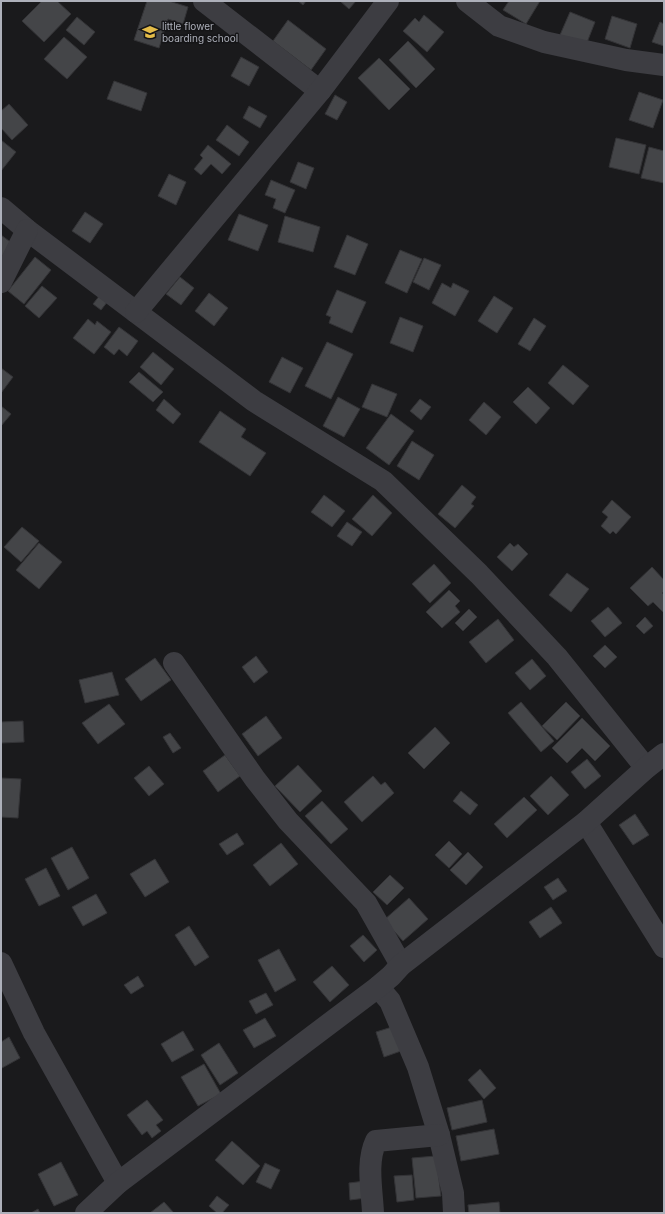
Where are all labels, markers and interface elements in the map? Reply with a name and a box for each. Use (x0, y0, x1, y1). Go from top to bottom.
place label: little flower boarding school (162, 20, 238, 44)
school or university icon: little flower boarding school (141, 23, 159, 41)

